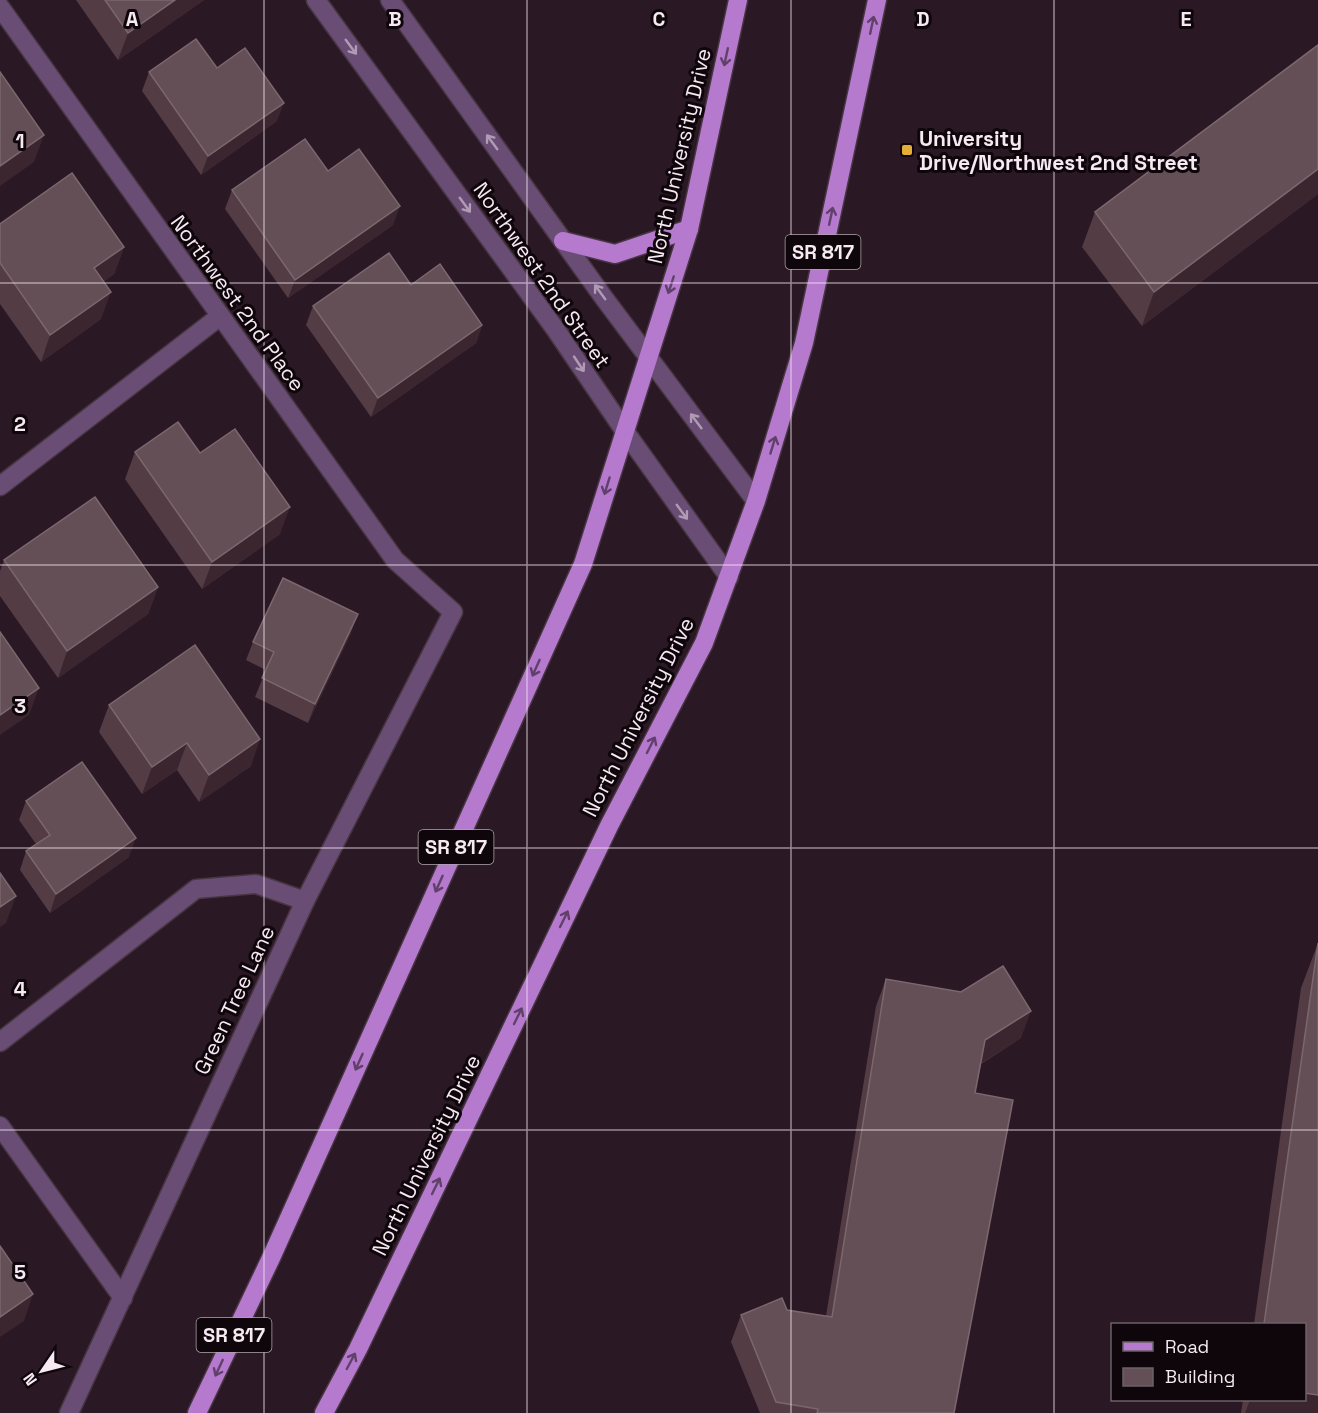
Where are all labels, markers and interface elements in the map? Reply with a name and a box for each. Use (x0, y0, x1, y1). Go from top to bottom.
text: A (126, 6, 139, 32)
text: B (388, 6, 402, 32)
text: C (653, 6, 666, 32)
text: D (916, 6, 930, 32)
text: E (1180, 6, 1192, 32)
one-way arrow (867, 16, 878, 35)
one-way arrow (344, 39, 357, 55)
street label: North University Drive (641, 46, 717, 266)
one-way arrow (720, 47, 731, 66)
place label: University Drive/Northwest 2nd Street (919, 125, 1198, 176)
text: 1 (15, 128, 25, 154)
one-way arrow (486, 134, 498, 150)
marker: University Drive/Northwest 2nd Street (900, 143, 914, 157)
street label: Northwest 2nd Street (468, 177, 616, 373)
one-way arrow (459, 197, 471, 213)
one-way arrow (826, 207, 837, 226)
street label: Northwest 2nd Place (165, 210, 311, 396)
road number: SR 817 (786, 235, 860, 269)
one-way arrow (665, 275, 676, 294)
one-way arrow (594, 285, 606, 301)
one-way arrow (572, 355, 585, 372)
text: 2 (14, 411, 26, 437)
one-way arrow (689, 414, 702, 430)
one-way arrow (768, 436, 779, 455)
one-way arrow (601, 476, 612, 495)
one-way arrow (676, 504, 689, 520)
street label: North University Drive (576, 613, 700, 821)
one-way arrow (530, 658, 542, 676)
text: 3 (14, 693, 26, 719)
one-way arrow (646, 736, 657, 754)
road number: SR 817 (418, 830, 494, 864)
one-way arrow (433, 874, 444, 893)
one-way arrow (559, 911, 571, 929)
street label: Green Tree Lane (188, 921, 280, 1079)
text: 4 (14, 976, 27, 1002)
one-way arrow (512, 1008, 524, 1026)
street label: North University Drive (366, 1050, 486, 1260)
one-way arrow (353, 1052, 364, 1070)
one-way arrow (431, 1177, 443, 1195)
text: 5 (14, 1259, 26, 1285)
road number: SR 817 (196, 1318, 272, 1352)
legend (1111, 1323, 1306, 1401)
text: Road (1165, 1335, 1209, 1358)
north arrow (12, 1341, 72, 1401)
one-way arrow (346, 1353, 357, 1371)
one-way arrow (212, 1358, 224, 1376)
text: Building (1165, 1365, 1235, 1388)
text: N (18, 1369, 42, 1390)

